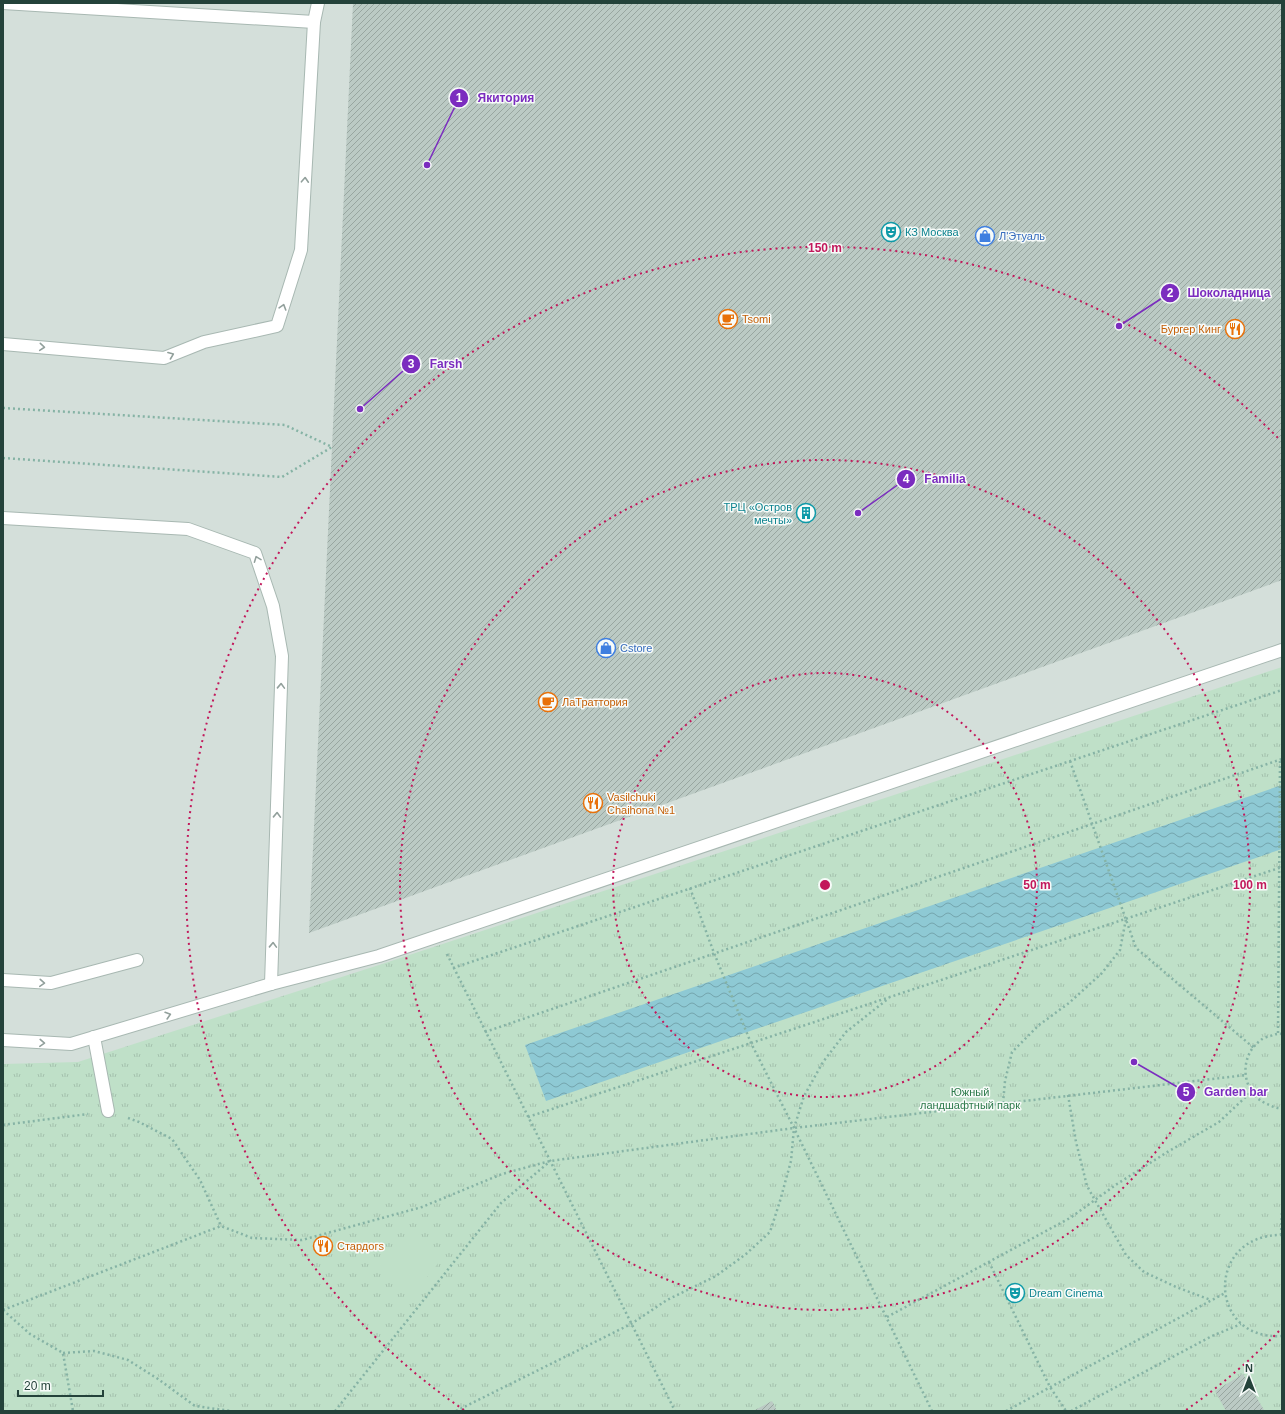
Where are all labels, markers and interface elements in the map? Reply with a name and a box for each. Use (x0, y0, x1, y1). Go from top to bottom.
callout: Якитория (449, 86, 542, 110)
text: 1 (456, 91, 463, 105)
text: Якитория (478, 91, 534, 105)
one-way arrow (301, 177, 310, 183)
theatre icon: КЗ Москва (880, 221, 902, 243)
shop icon: Л'Этуаль (974, 225, 996, 247)
place label: КЗ Москва (905, 226, 959, 238)
place label: Л'Этуаль (999, 230, 1045, 242)
text: 150 m (808, 241, 842, 255)
callout: Шоколадница (1160, 281, 1279, 305)
text: 2 (1167, 286, 1174, 300)
text: Шоколадница (1187, 286, 1271, 300)
one-way arrow (278, 304, 287, 311)
cafe icon: Tsomi (717, 308, 739, 330)
place label: Tsomi (742, 313, 771, 325)
restaurant icon: Бургер Кинг (1224, 318, 1246, 340)
place label: Бургер Кинг (1161, 323, 1221, 335)
one-way arrow (39, 343, 45, 352)
one-way arrow (166, 352, 174, 360)
callout: Farsh (401, 352, 470, 376)
text: 3 (408, 357, 415, 371)
text: Farsh (430, 357, 462, 371)
callout: Familia (896, 467, 973, 491)
text: 4 (903, 472, 910, 486)
text: Familia (924, 472, 966, 486)
place label: ТРЦ «Остров мечты» (723, 501, 792, 526)
building icon: ТРЦ «Остров мечты» (795, 502, 817, 524)
one-way arrow (253, 556, 261, 563)
shop icon: Cstore (595, 637, 617, 659)
place label: Cstore (620, 642, 652, 654)
one-way arrow (277, 683, 286, 689)
cafe icon: ЛаТраттория (537, 691, 559, 713)
place label: ЛаТраттория (562, 696, 628, 708)
place label: Vasilchuki Chaihona №1 (607, 791, 675, 816)
restaurant icon: Vasilchuki Chaihona №1 (582, 792, 604, 814)
one-way arrow (273, 812, 281, 818)
centre of rings (818, 878, 832, 892)
text: 50 m (1023, 878, 1051, 892)
text: 100 m (1233, 878, 1267, 892)
one-way arrow (268, 942, 277, 948)
one-way arrow (39, 978, 45, 987)
one-way arrow (164, 1011, 171, 1020)
one-way arrow (39, 1038, 45, 1047)
callout: Garden bar (1176, 1080, 1276, 1104)
text: 5 (1183, 1085, 1190, 1099)
text: Garden bar (1204, 1085, 1268, 1099)
park label: Южный ландшафтный парк (920, 1086, 1020, 1111)
restaurant icon: Стардогs (312, 1235, 334, 1257)
place label: Стардогs (337, 1240, 384, 1252)
theatre icon: Dream Cinema (1004, 1282, 1026, 1304)
place label: Dream Cinema (1029, 1287, 1104, 1299)
north arrow (1229, 1358, 1269, 1398)
text: N (1245, 1362, 1253, 1374)
scale bar (18, 1372, 103, 1398)
text: 20 m (24, 1379, 51, 1393)

